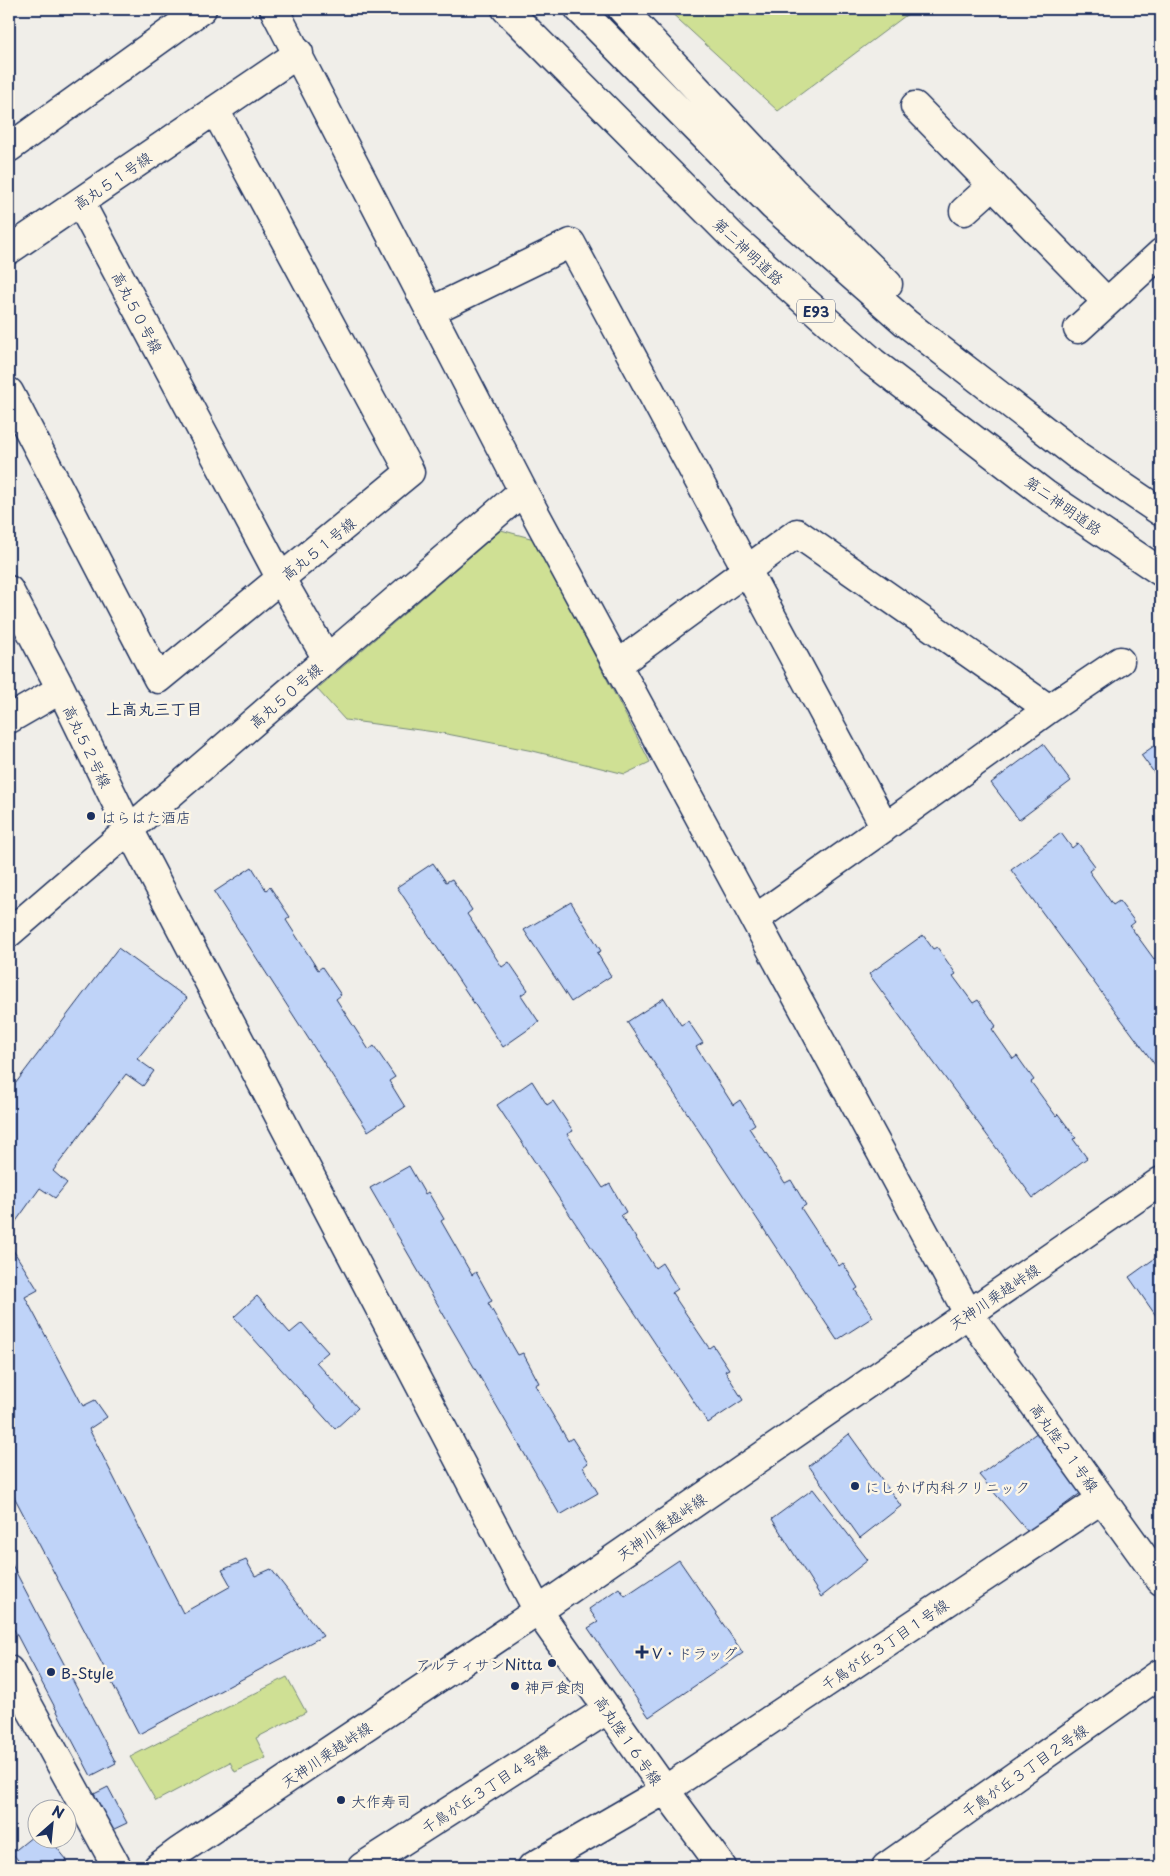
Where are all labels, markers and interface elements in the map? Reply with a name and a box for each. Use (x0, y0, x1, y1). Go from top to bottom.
street label: 高丸５１号線 (68, 145, 156, 215)
street label: 第二神明道路 (708, 212, 790, 290)
street label: 高丸５０号線 (107, 267, 169, 357)
road number: E93 (797, 300, 835, 322)
street label: 第二神明道路 (1021, 470, 1107, 540)
street label: 高丸５１号線 (276, 511, 360, 585)
street label: 高丸５０号線 (243, 657, 327, 733)
district label: 上高丸三丁目 (106, 696, 202, 720)
street label: 高丸５２号線 (58, 701, 118, 791)
place label: はらはた酒店 (101, 805, 191, 828)
marker: はらはた酒店 (85, 810, 97, 822)
street label: 天神川乗越峠線 (944, 1257, 1044, 1335)
street label: 高丸陸２１号線 (1025, 1398, 1105, 1496)
place label: にしかげ内科クリニック (865, 1475, 1030, 1498)
marker: にしかげ内科クリニック (849, 1480, 861, 1492)
street label: 天神川乗越峠線 (611, 1486, 711, 1566)
street label: 千鳥が丘３丁目１号線 (815, 1593, 953, 1695)
place label: V・ドラッグ (652, 1641, 738, 1664)
marker: V・ドラッグ (636, 1646, 648, 1658)
place label: アルティサンNitta (416, 1652, 543, 1675)
marker: アルティサンNitta (546, 1657, 558, 1669)
place label: B-Style (61, 1661, 114, 1684)
marker: B-Style (45, 1666, 57, 1678)
place label: 神戸食肉 (525, 1675, 585, 1698)
marker: 神戸食肉 (509, 1680, 521, 1692)
street label: 高丸陸１６号線 (589, 1690, 669, 1790)
street label: 天神川乗越峠線 (276, 1715, 376, 1793)
street label: 千鳥が丘３丁目２号線 (956, 1718, 1092, 1822)
street label: 千鳥が丘３丁目４号線 (416, 1738, 554, 1838)
place label: 大作寿司 (351, 1789, 411, 1812)
marker: 大作寿司 (335, 1794, 347, 1806)
north arrow (28, 1798, 78, 1848)
text: N (48, 1800, 68, 1824)

